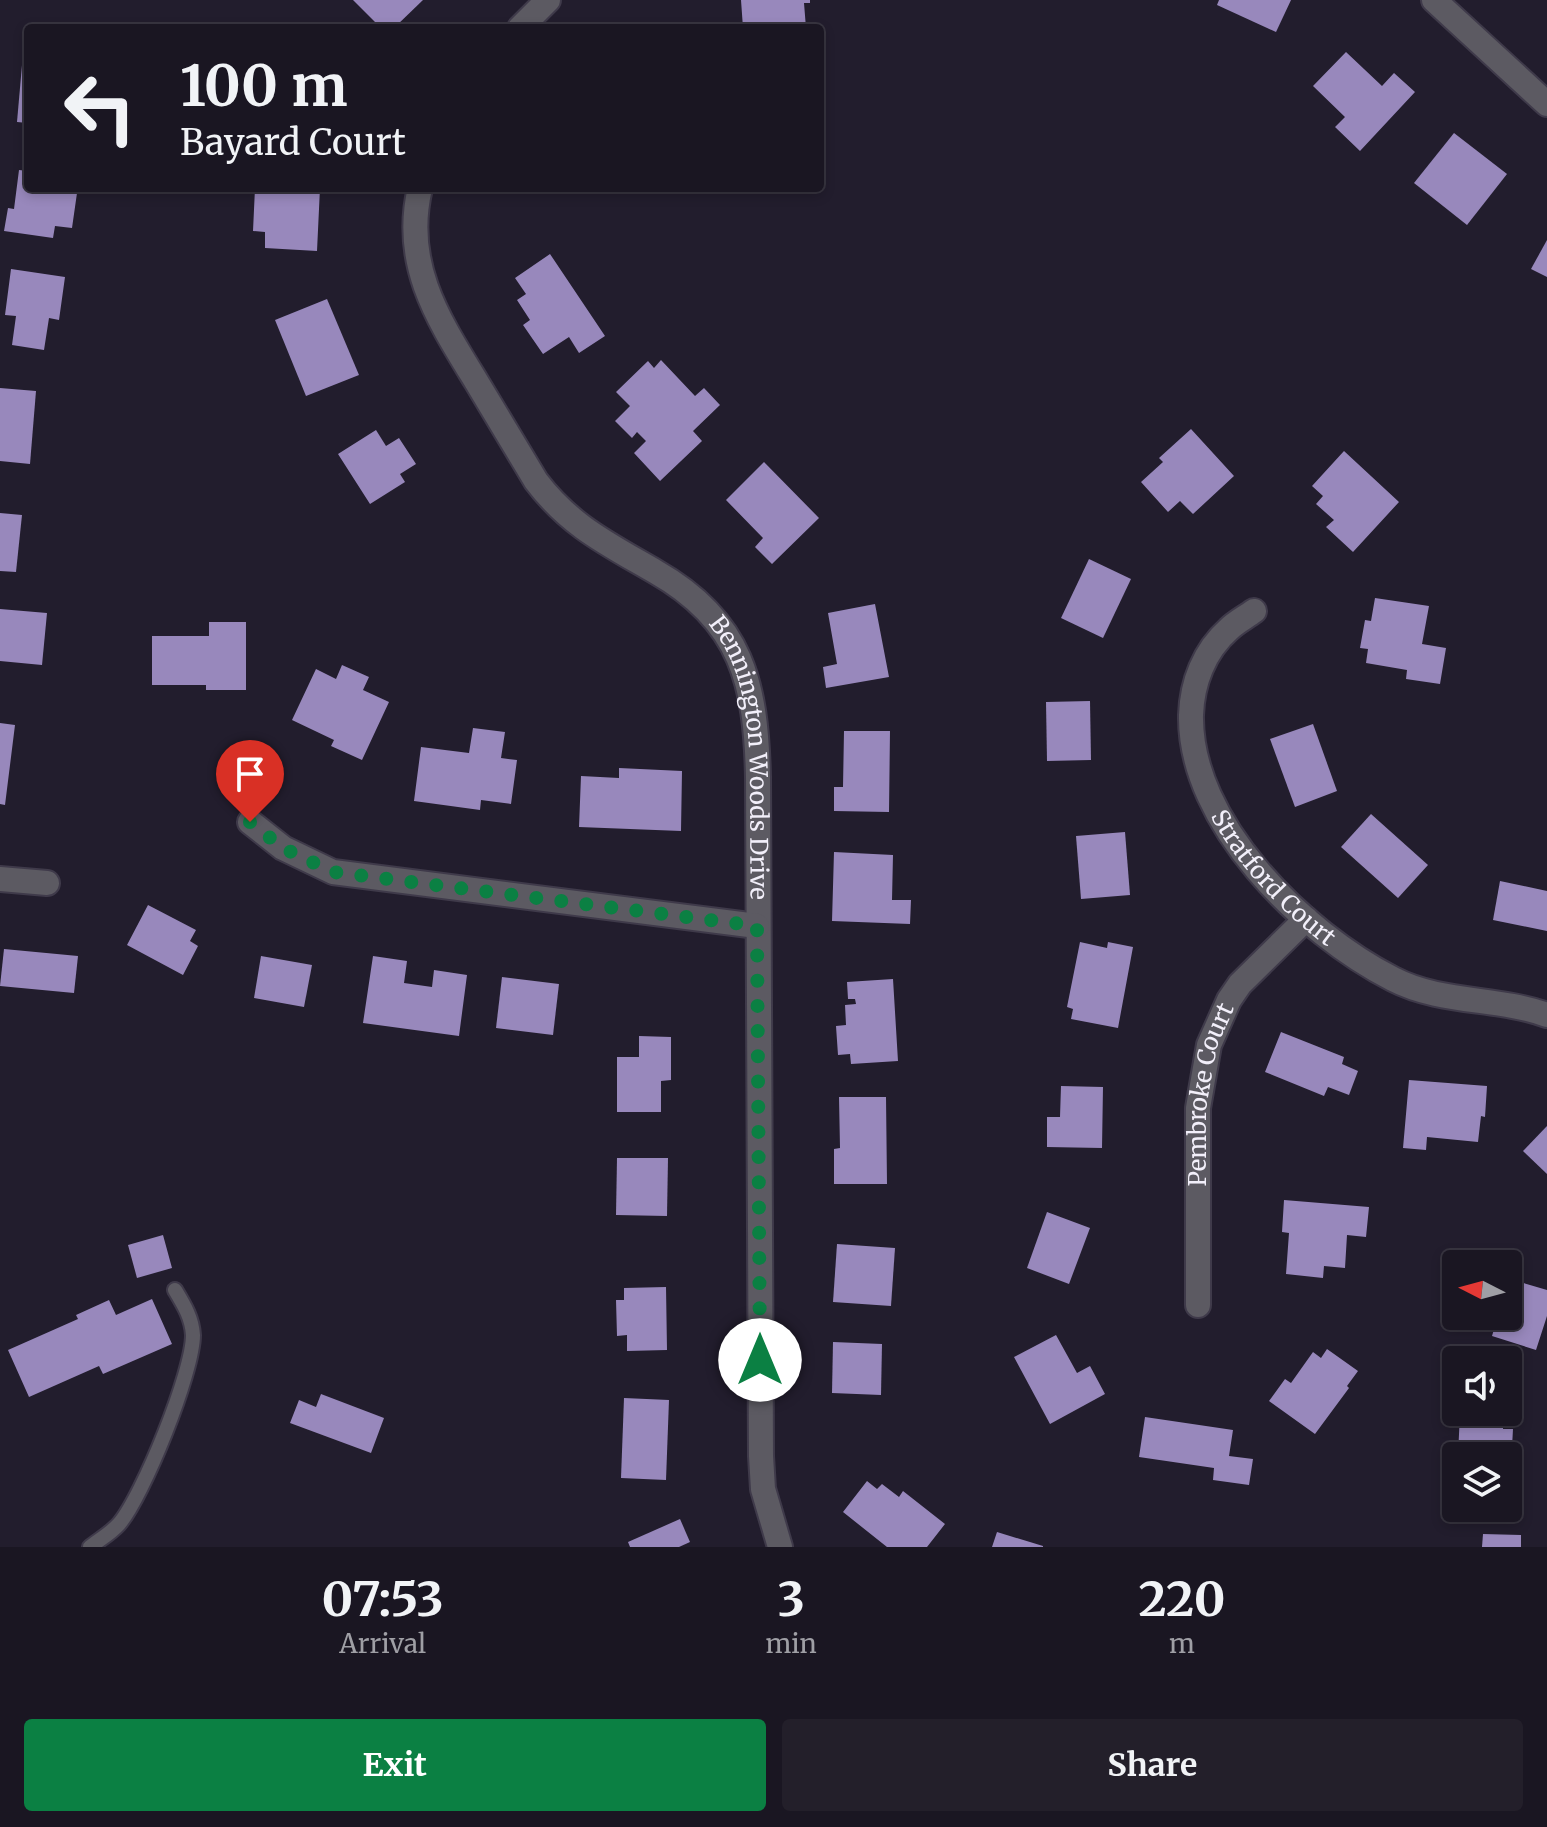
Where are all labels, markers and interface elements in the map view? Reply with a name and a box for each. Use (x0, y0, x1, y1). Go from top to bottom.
text: 100 m (180, 51, 348, 121)
icon: left (48, 56, 152, 160)
text: Bayard Court (180, 120, 406, 165)
street label: Bennington Woods Drive (703, 609, 775, 900)
pin (216, 740, 284, 822)
icon: arrive (228, 752, 272, 796)
street label: Stratford Court (1204, 804, 1343, 953)
street label: Pembroke Court (1182, 997, 1241, 1186)
north arrow (1442, 1250, 1522, 1330)
map controls (1442, 1250, 1522, 1522)
position arrow (718, 1318, 802, 1402)
button: sound (1442, 1346, 1522, 1426)
button: layers (1442, 1442, 1522, 1522)
text: 07:53 (322, 1569, 444, 1629)
text: 3 (777, 1569, 805, 1629)
text: 220 (1138, 1569, 1225, 1629)
text: Arrival (339, 1627, 426, 1660)
text: min (765, 1627, 817, 1660)
text: m (1169, 1627, 1195, 1660)
button: Exit (24, 1719, 766, 1811)
button: Share (782, 1719, 1523, 1811)

